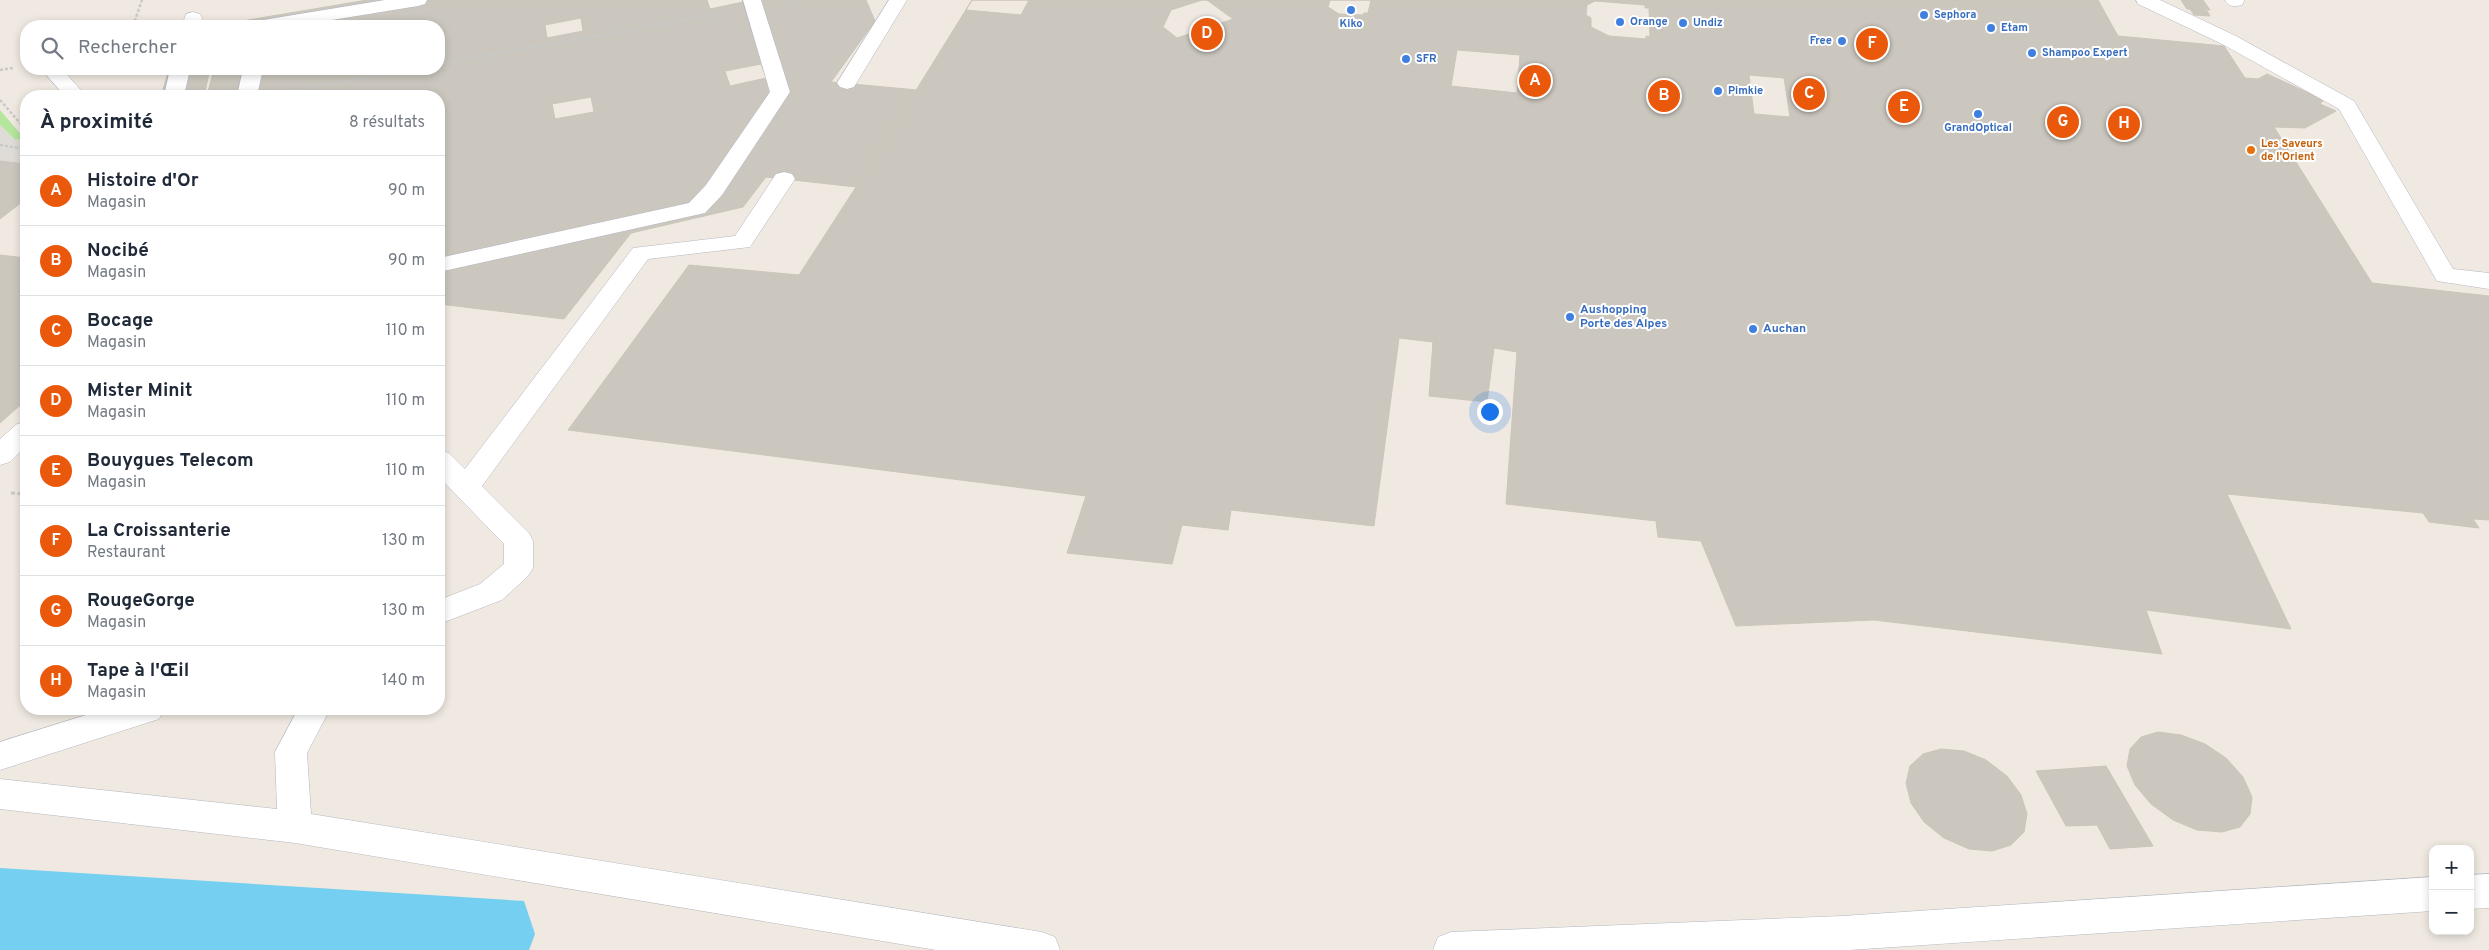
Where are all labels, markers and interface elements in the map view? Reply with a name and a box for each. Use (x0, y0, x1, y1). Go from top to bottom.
marker: Kiko (1345, 4, 1357, 16)
place label: Sephora (1934, 8, 1976, 22)
marker: Sephora (1918, 9, 1930, 21)
pin: D (1191, 15, 1223, 53)
place label: Orange (1630, 15, 1668, 29)
marker: Orange (1614, 16, 1626, 28)
place label: Undiz (1693, 16, 1723, 30)
place label: Kiko (1339, 17, 1363, 31)
marker: Undiz (1677, 17, 1689, 29)
search box (20, 20, 445, 75)
place label: Etam (2001, 21, 2028, 35)
marker: Etam (1985, 22, 1997, 34)
pin: F (1856, 25, 1888, 63)
icon: search (38, 34, 66, 62)
place label: Free (1810, 34, 1832, 48)
marker: Free (1836, 35, 1848, 47)
text: Rechercher (78, 36, 177, 60)
place label: Shampoo Expert (2042, 46, 2128, 60)
marker: Shampoo Expert (2026, 47, 2038, 59)
place label: SFR (1416, 52, 1437, 66)
marker: SFR (1400, 53, 1412, 65)
pin: A (1519, 62, 1551, 100)
pin: C (1793, 75, 1825, 113)
pin: B (1648, 77, 1680, 115)
place label: Pimkie (1728, 84, 1763, 98)
marker: Pimkie (1712, 85, 1724, 97)
pin: E (1888, 88, 1920, 126)
pin: G (2047, 103, 2079, 141)
pin: H (2108, 105, 2140, 143)
marker: GrandOptical (1972, 108, 1984, 120)
text: À proximité (40, 109, 153, 136)
text: 8 résultats (349, 113, 425, 133)
place label: GrandOptical (1944, 121, 2012, 135)
place label: Les Saveurs de l'Orient (2261, 137, 2323, 164)
marker: Les Saveurs de l'Orient (2245, 144, 2257, 156)
text: Histoire d'Or (87, 169, 199, 193)
text: A (50, 181, 62, 201)
text: 90 m (388, 181, 425, 201)
text: Magasin (87, 193, 146, 213)
text: Nocibé (87, 239, 149, 263)
text: B (50, 251, 62, 271)
text: 90 m (388, 251, 425, 271)
text: Magasin (87, 263, 146, 283)
place label: Aushopping Porte des Alpes (1580, 302, 1667, 332)
text: Bocage (87, 309, 153, 333)
marker: Aushopping Porte des Alpes (1564, 311, 1576, 323)
text: C (51, 321, 61, 341)
text: 110 m (385, 321, 425, 341)
place label: Auchan (1763, 321, 1806, 337)
marker: Auchan (1747, 323, 1759, 335)
text: Magasin (87, 333, 146, 353)
text: Mister Minit (87, 379, 192, 403)
text: D (50, 391, 62, 411)
text: 110 m (385, 391, 425, 411)
your location (1477, 399, 1503, 425)
text: Magasin (87, 403, 146, 423)
text: Bouygues Telecom (87, 449, 254, 473)
text: E (51, 461, 61, 481)
text: 110 m (385, 461, 425, 481)
text: Magasin (87, 473, 146, 493)
text: La Croissanterie (87, 519, 231, 543)
text: F (51, 531, 61, 551)
text: 130 m (382, 531, 425, 551)
text: Restaurant (87, 543, 166, 563)
text: RougeGorge (87, 589, 195, 613)
text: G (51, 601, 61, 621)
text: 130 m (382, 601, 425, 621)
text: Magasin (87, 613, 146, 633)
text: Tape à l'Œil (87, 659, 189, 683)
text: H (50, 671, 62, 691)
text: 140 m (382, 671, 425, 691)
text: Magasin (87, 683, 146, 703)
map controls (2429, 845, 2474, 935)
button: + (2429, 845, 2474, 890)
button: − (2429, 890, 2474, 935)

